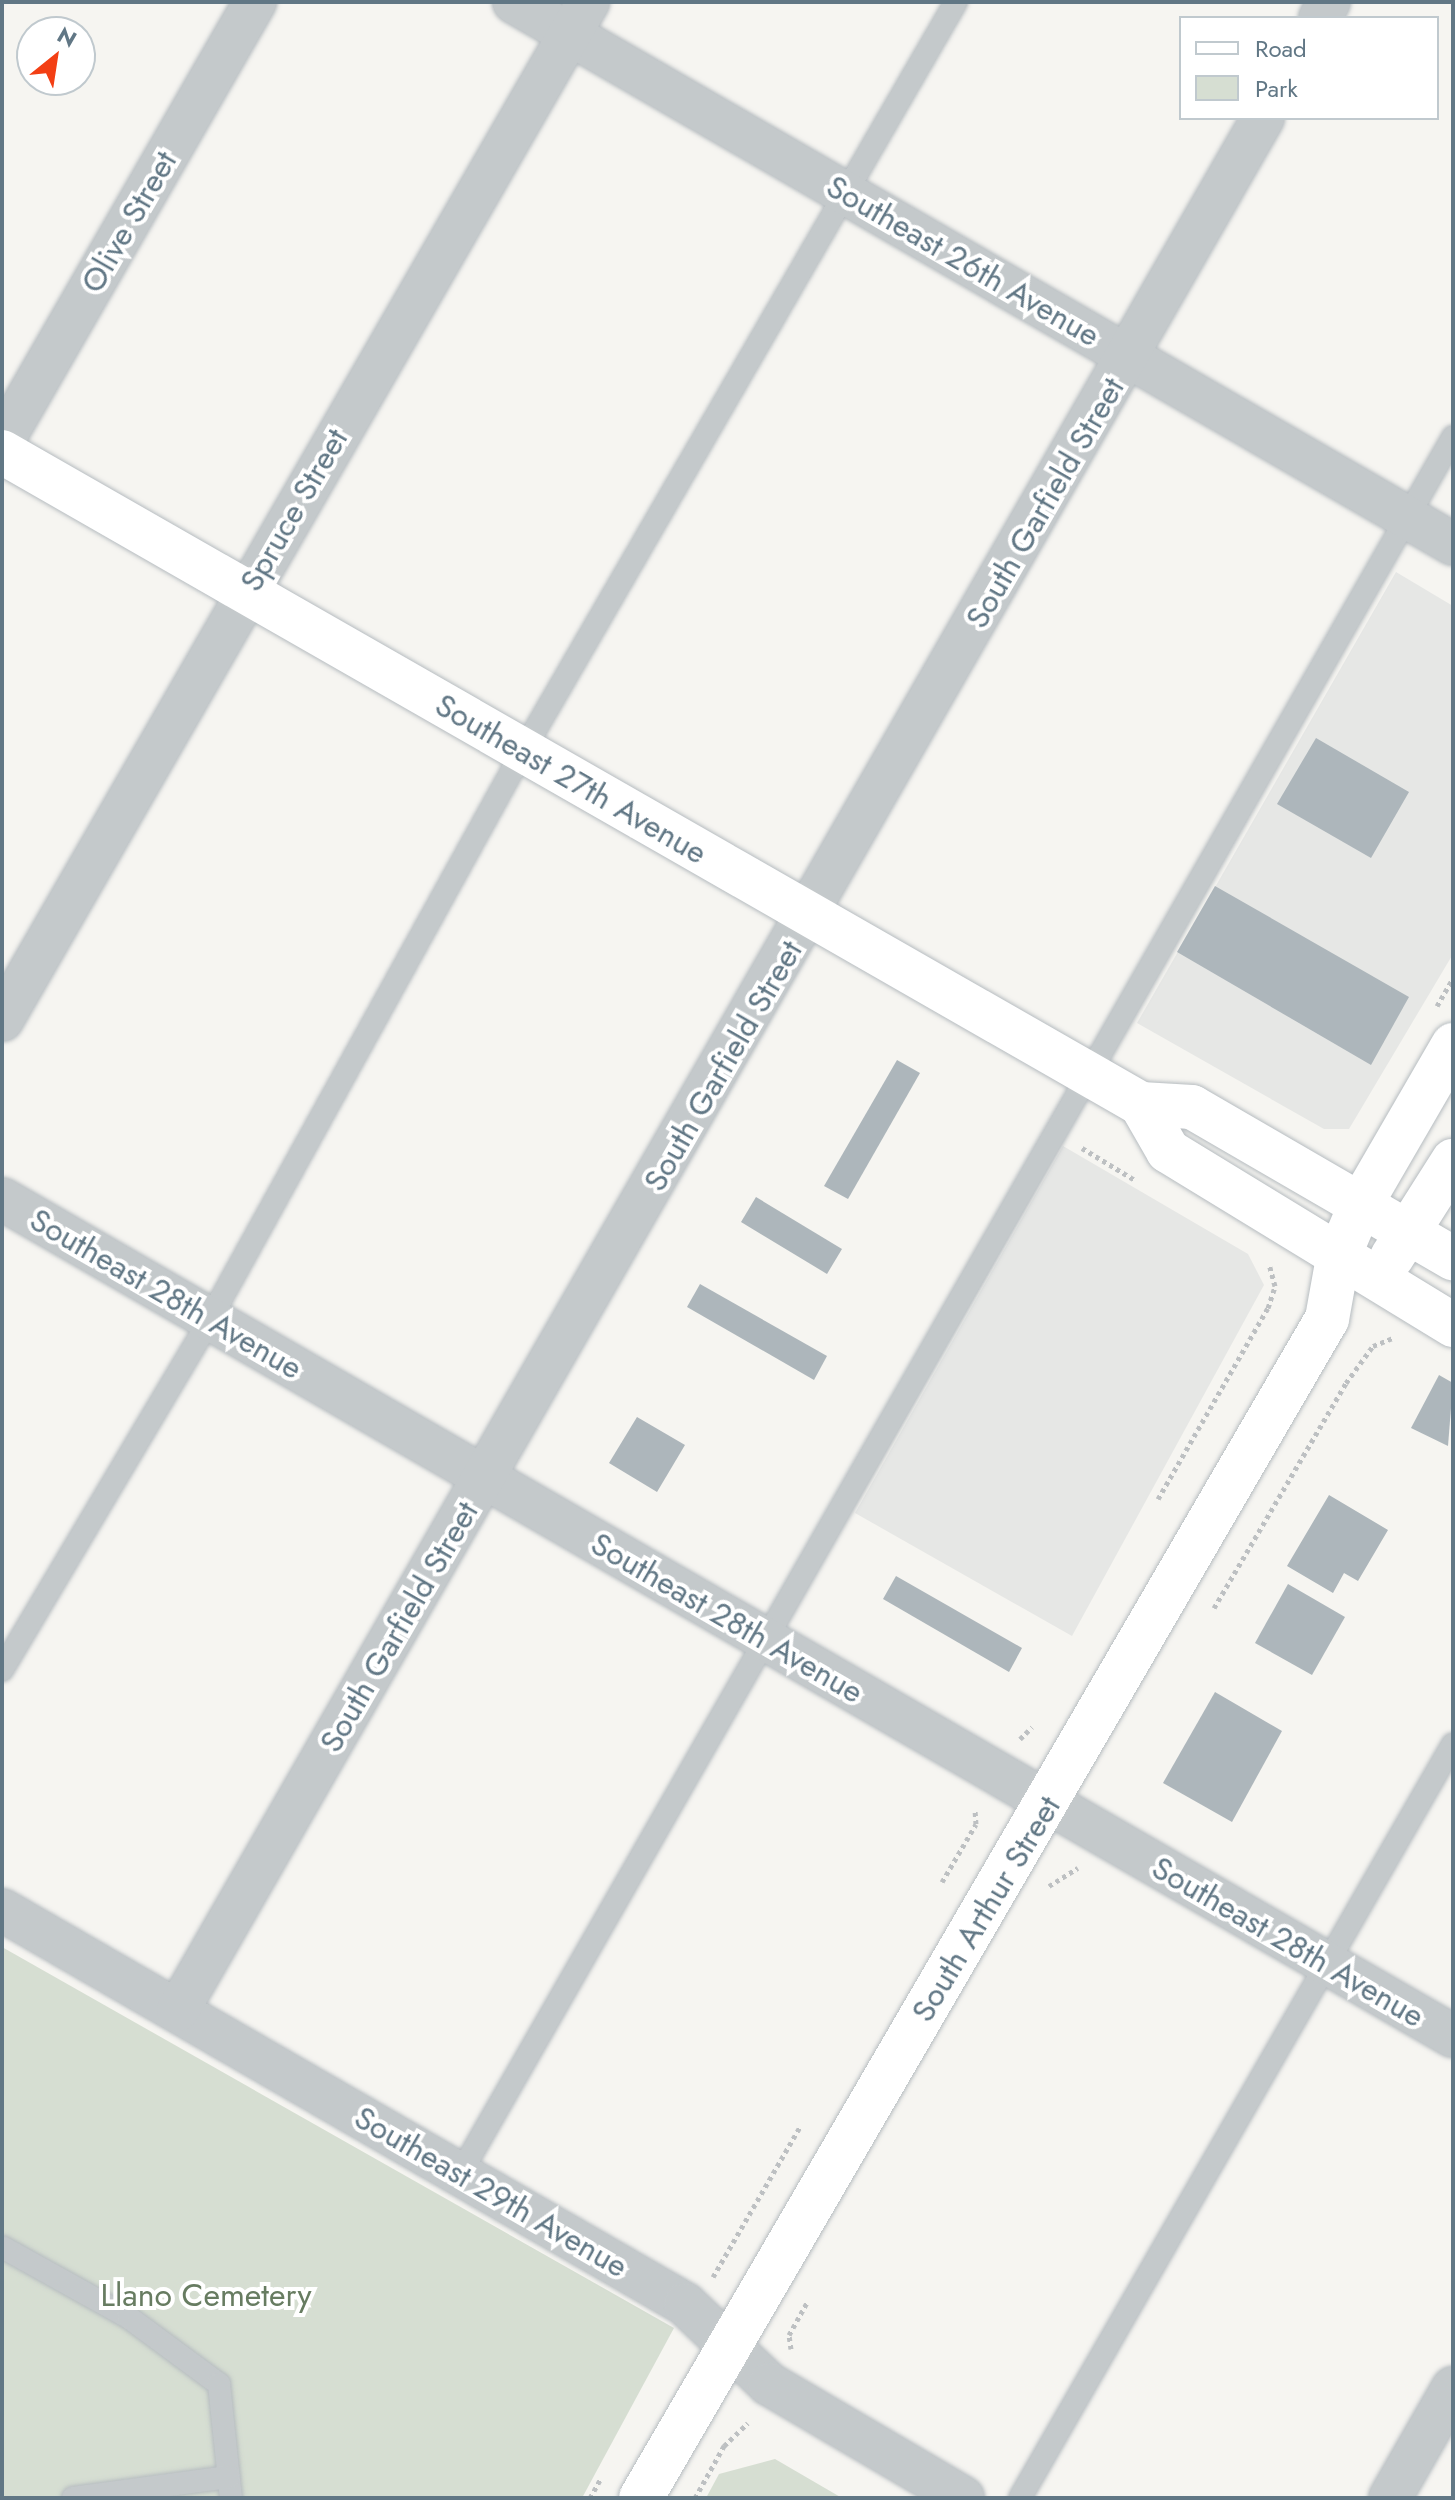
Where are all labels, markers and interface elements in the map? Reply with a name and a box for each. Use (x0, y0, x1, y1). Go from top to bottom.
north arrow (16, 16, 96, 96)
legend (1179, 16, 1439, 120)
text: N (51, 19, 83, 55)
text: Road (1255, 31, 1307, 66)
text: Park (1255, 71, 1298, 106)
street label: Olive Street (73, 144, 185, 300)
street label: Southeast 26th Avenue (820, 167, 1106, 355)
street label: South Garfield Street (958, 371, 1132, 635)
street label: Spruce Street (232, 422, 356, 598)
street label: Southeast 27th Avenue (428, 686, 714, 872)
street label: South Garfield Street (636, 934, 810, 1198)
street label: Southeast 28th Avenue (23, 1200, 309, 1388)
street label: South Garfield Street (312, 1495, 486, 1759)
street label: Southeast 28th Avenue (584, 1524, 870, 1712)
street label: South Arthur Street (904, 1789, 1068, 2029)
street label: Southeast 28th Avenue (1145, 1848, 1431, 2036)
street label: Southeast 29th Avenue (348, 2098, 634, 2286)
park label: Llano Cemetery (100, 2276, 312, 2314)

